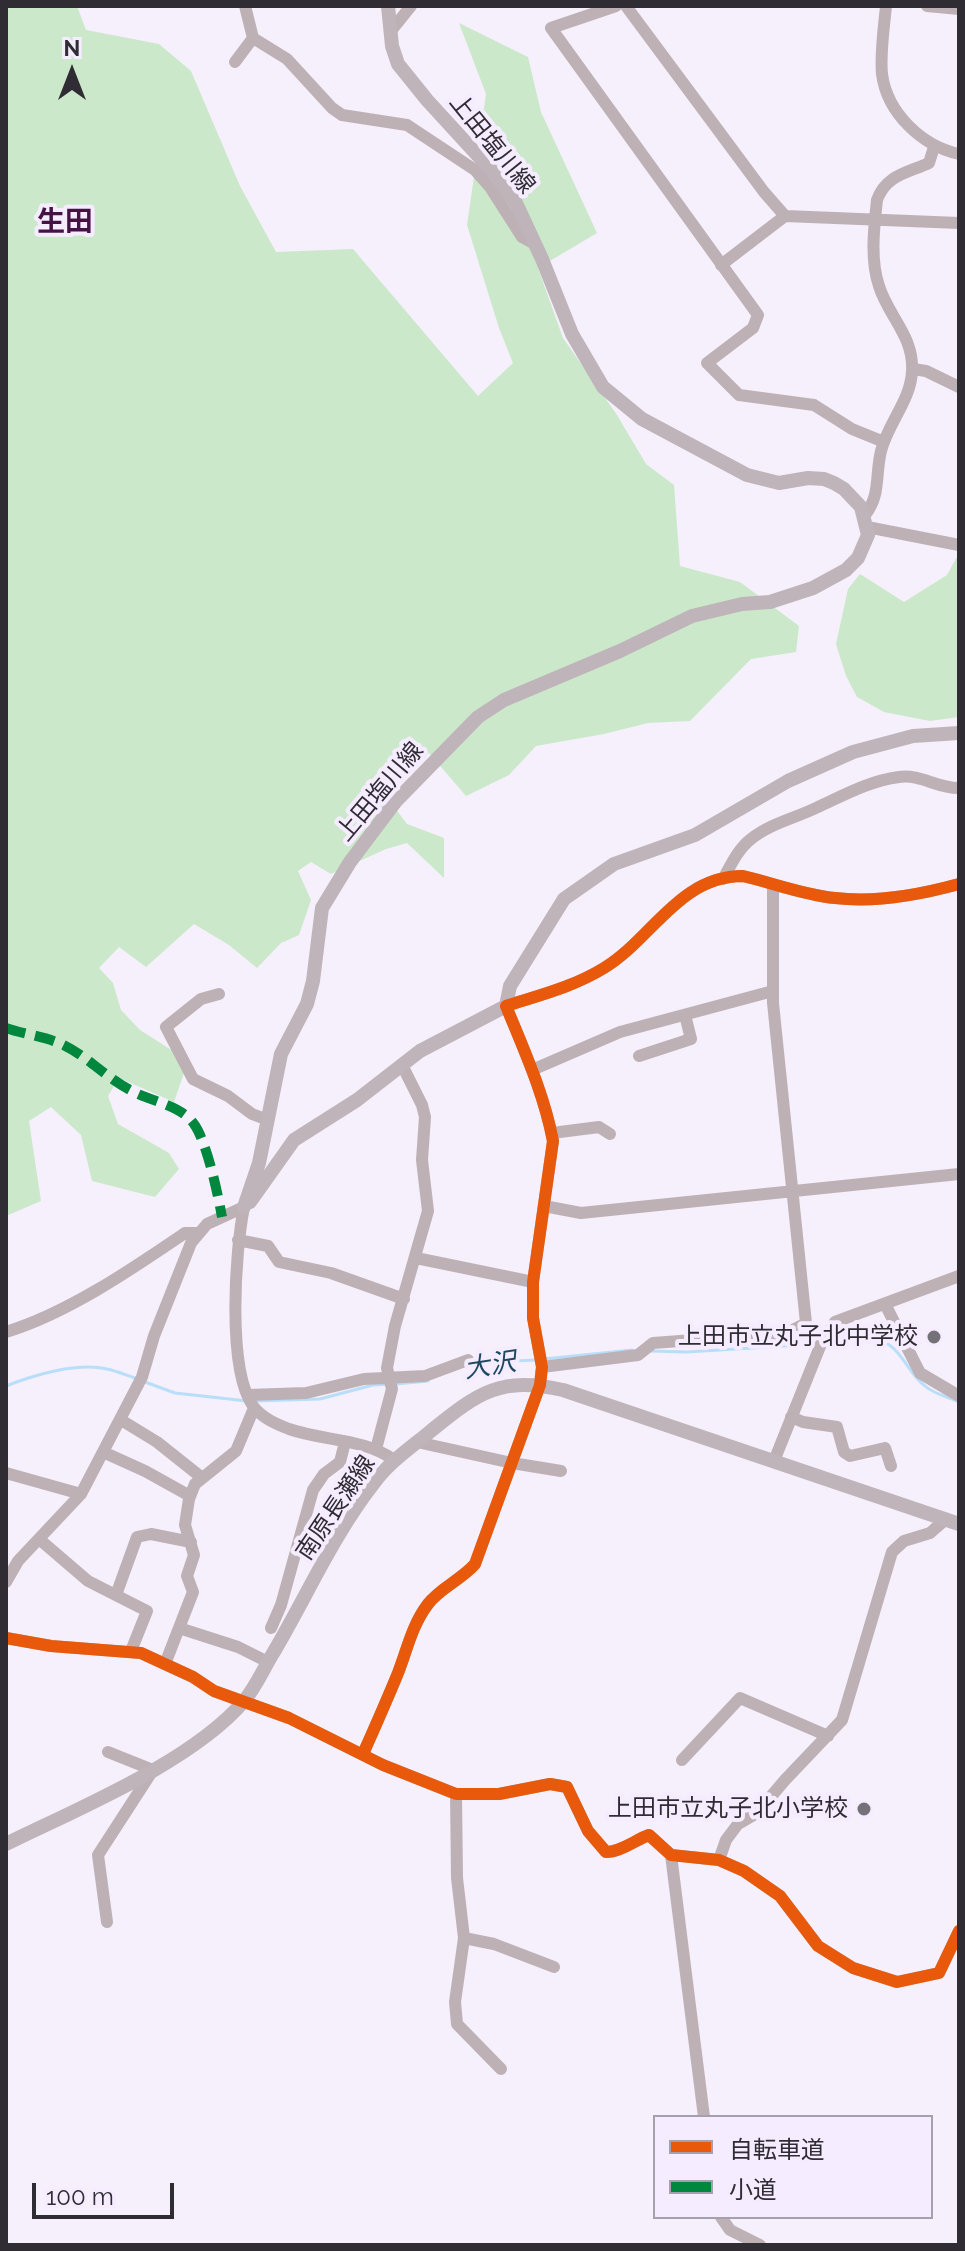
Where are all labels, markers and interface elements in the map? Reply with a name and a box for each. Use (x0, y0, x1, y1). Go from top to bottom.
north arrow (32, 32, 112, 112)
text: N (64, 35, 80, 61)
street label: 上田塩川線 (443, 88, 541, 200)
district label: 生田 (37, 206, 93, 240)
street label: 上田塩川線 (330, 737, 430, 847)
place label: 上田市立丸子北中学校 (678, 1323, 918, 1351)
marker: 上田市立丸子北中学校 (925, 1328, 943, 1346)
water label: 大沢 (462, 1347, 518, 1385)
street label: 南原長瀬線 (291, 1450, 381, 1566)
place label: 上田市立丸子北小学校 (608, 1795, 848, 1823)
marker: 上田市立丸子北小学校 (855, 1800, 873, 1818)
legend (653, 2115, 933, 2219)
text: 自転車道 (729, 2135, 825, 2164)
scale bar (36, 2167, 178, 2217)
text: 小道 (729, 2175, 777, 2204)
text: 100 m (46, 2182, 114, 2211)

